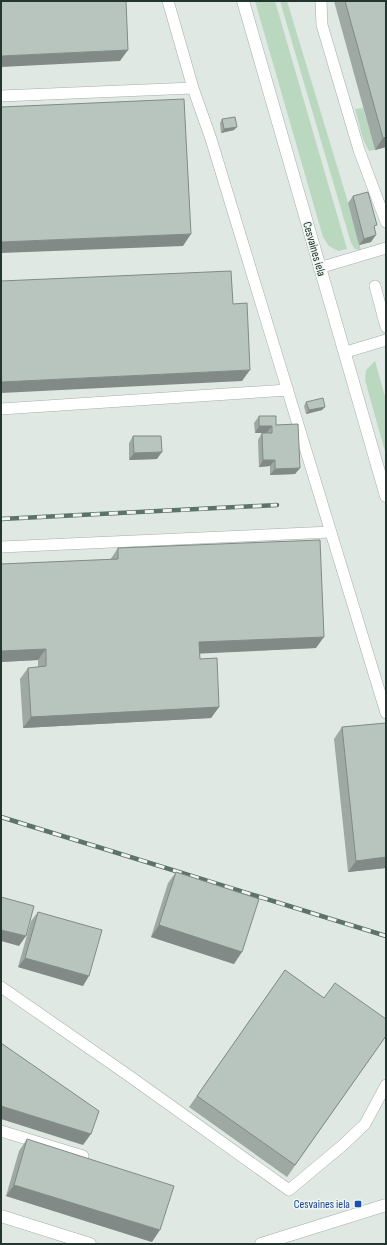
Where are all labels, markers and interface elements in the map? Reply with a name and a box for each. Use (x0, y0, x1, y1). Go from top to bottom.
street label: Cesvaines iela (299, 220, 329, 278)
place label: Cesvaines iela (294, 1197, 350, 1212)
marker: Cesvaines iela (353, 1199, 363, 1209)

